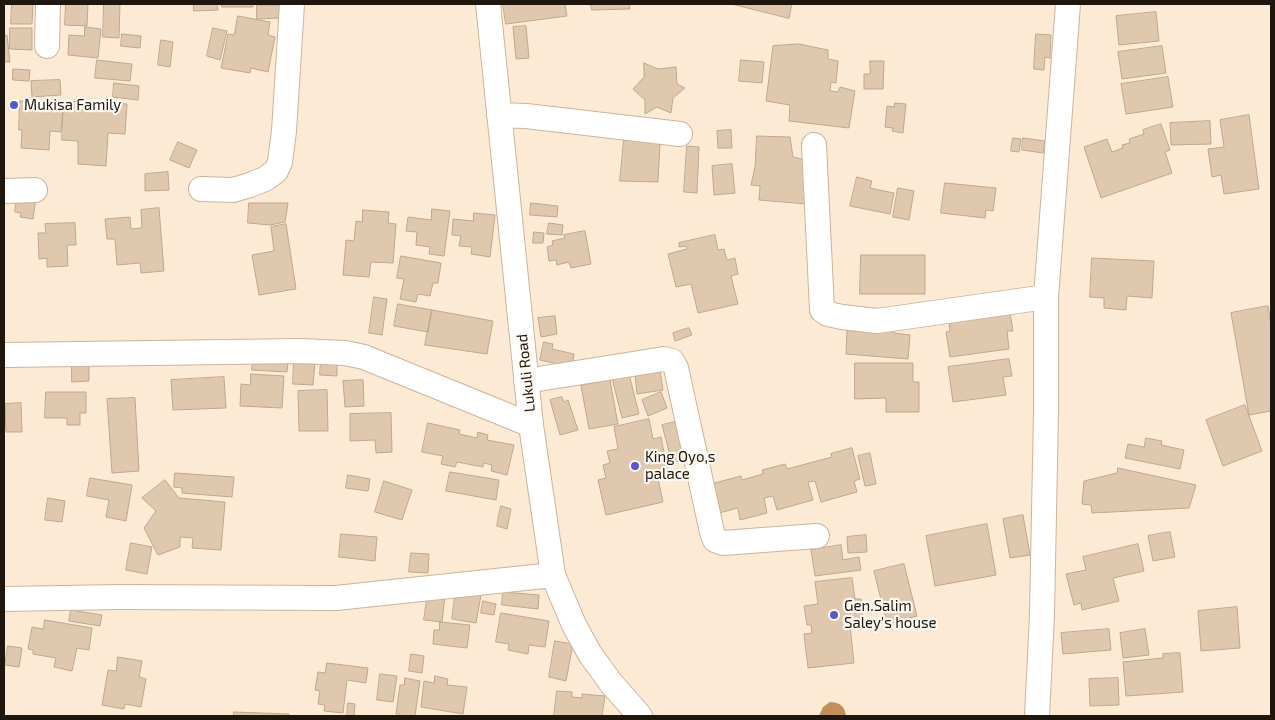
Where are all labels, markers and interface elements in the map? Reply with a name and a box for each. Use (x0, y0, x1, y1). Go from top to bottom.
place label: Mukisa Family (24, 96, 121, 114)
marker: Mukisa Family (8, 99, 20, 111)
street label: Lukuli Road (513, 333, 539, 413)
place label: King Oyo,s palace (645, 448, 715, 483)
marker: King Oyo,s palace (629, 460, 641, 472)
place label: Gen.Salim Saley's house (844, 597, 937, 632)
marker: Gen.Salim Saley's house (828, 609, 840, 621)

